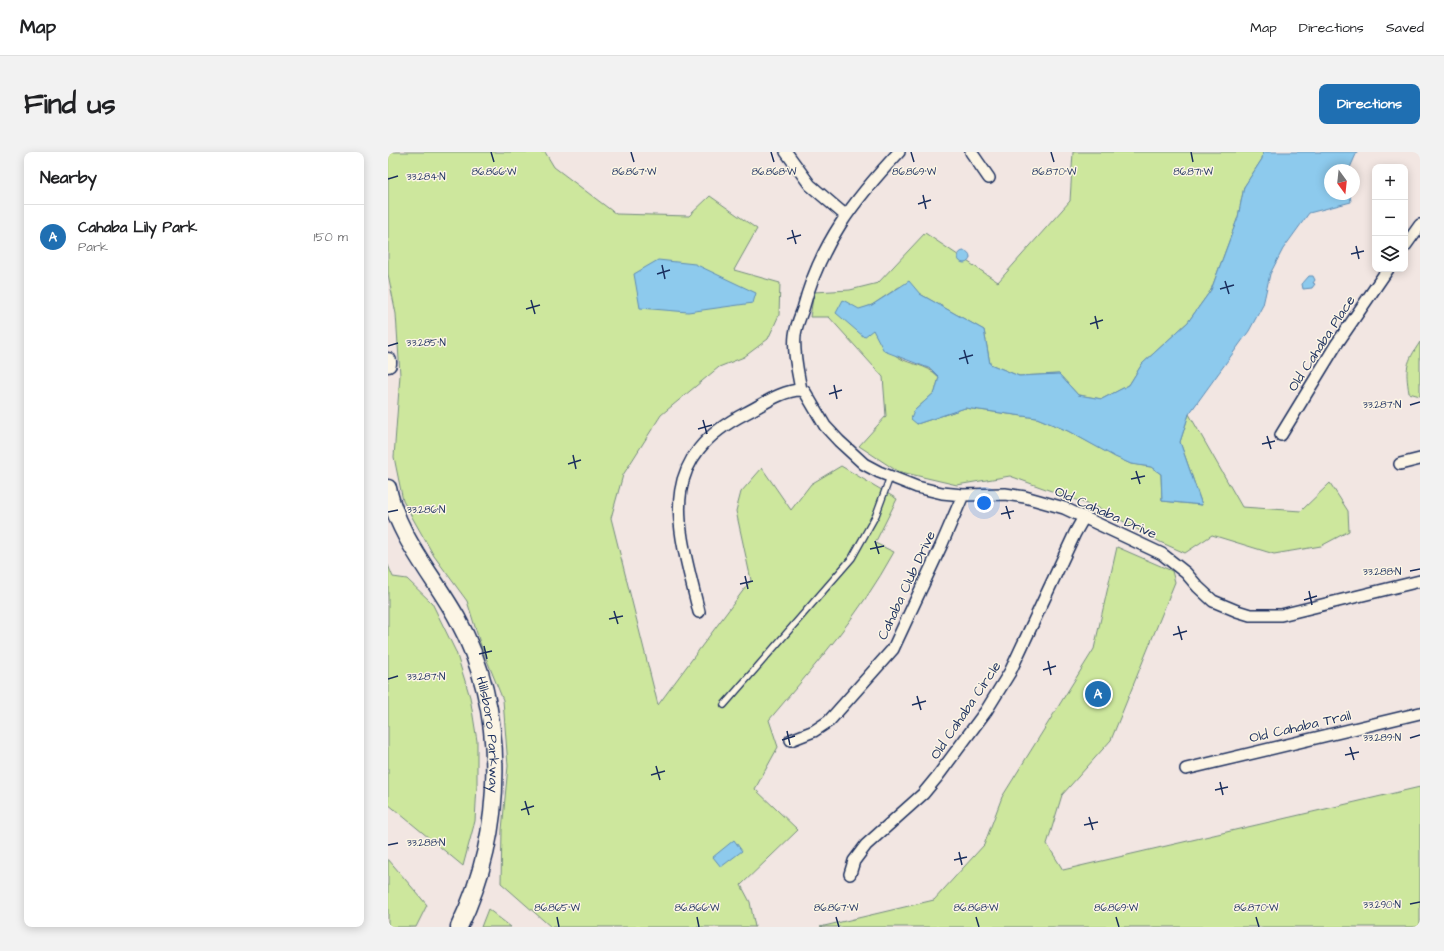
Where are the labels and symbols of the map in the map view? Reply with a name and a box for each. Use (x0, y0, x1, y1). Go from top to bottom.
north arrow (1324, 164, 1360, 200)
text: 86.866°W (472, 165, 517, 179)
text: 86.867°W (612, 165, 657, 179)
text: 86.868°W (752, 165, 797, 179)
text: 86.869°W (892, 165, 937, 179)
text: 86.870°W (1032, 165, 1077, 179)
text: 86.871°W (1173, 165, 1213, 179)
text: 33.284°N (406, 170, 446, 184)
street label: Old Cahaba Place (1283, 291, 1361, 395)
text: 33.285°N (406, 336, 446, 350)
text: 33.287°N (1363, 398, 1401, 412)
street label: Old Cahaba Drive (1051, 481, 1160, 545)
your location (974, 493, 994, 513)
text: 33.286°N (407, 503, 445, 517)
street label: Cahaba Club Drive (873, 527, 941, 643)
text: 33.288°N (1363, 565, 1401, 579)
street label: Old Cahaba Circle (926, 657, 1006, 764)
text: 33.287°N (407, 670, 445, 684)
street label: Hillsboro Parkway (470, 674, 503, 793)
pin: A (1085, 679, 1111, 709)
street label: Old Cahaba Trail (1247, 706, 1353, 748)
text: 33.289°N (1363, 731, 1401, 745)
text: 33.288°N (407, 836, 445, 850)
text: 33.290°N (1363, 898, 1401, 912)
text: 86.865°W (534, 901, 580, 915)
text: 86.866°W (675, 901, 720, 915)
text: 86.867°W (814, 901, 859, 915)
text: 86.868°W (954, 901, 999, 915)
text: 86.869°W (1094, 901, 1139, 915)
text: 86.870°W (1234, 901, 1279, 915)

